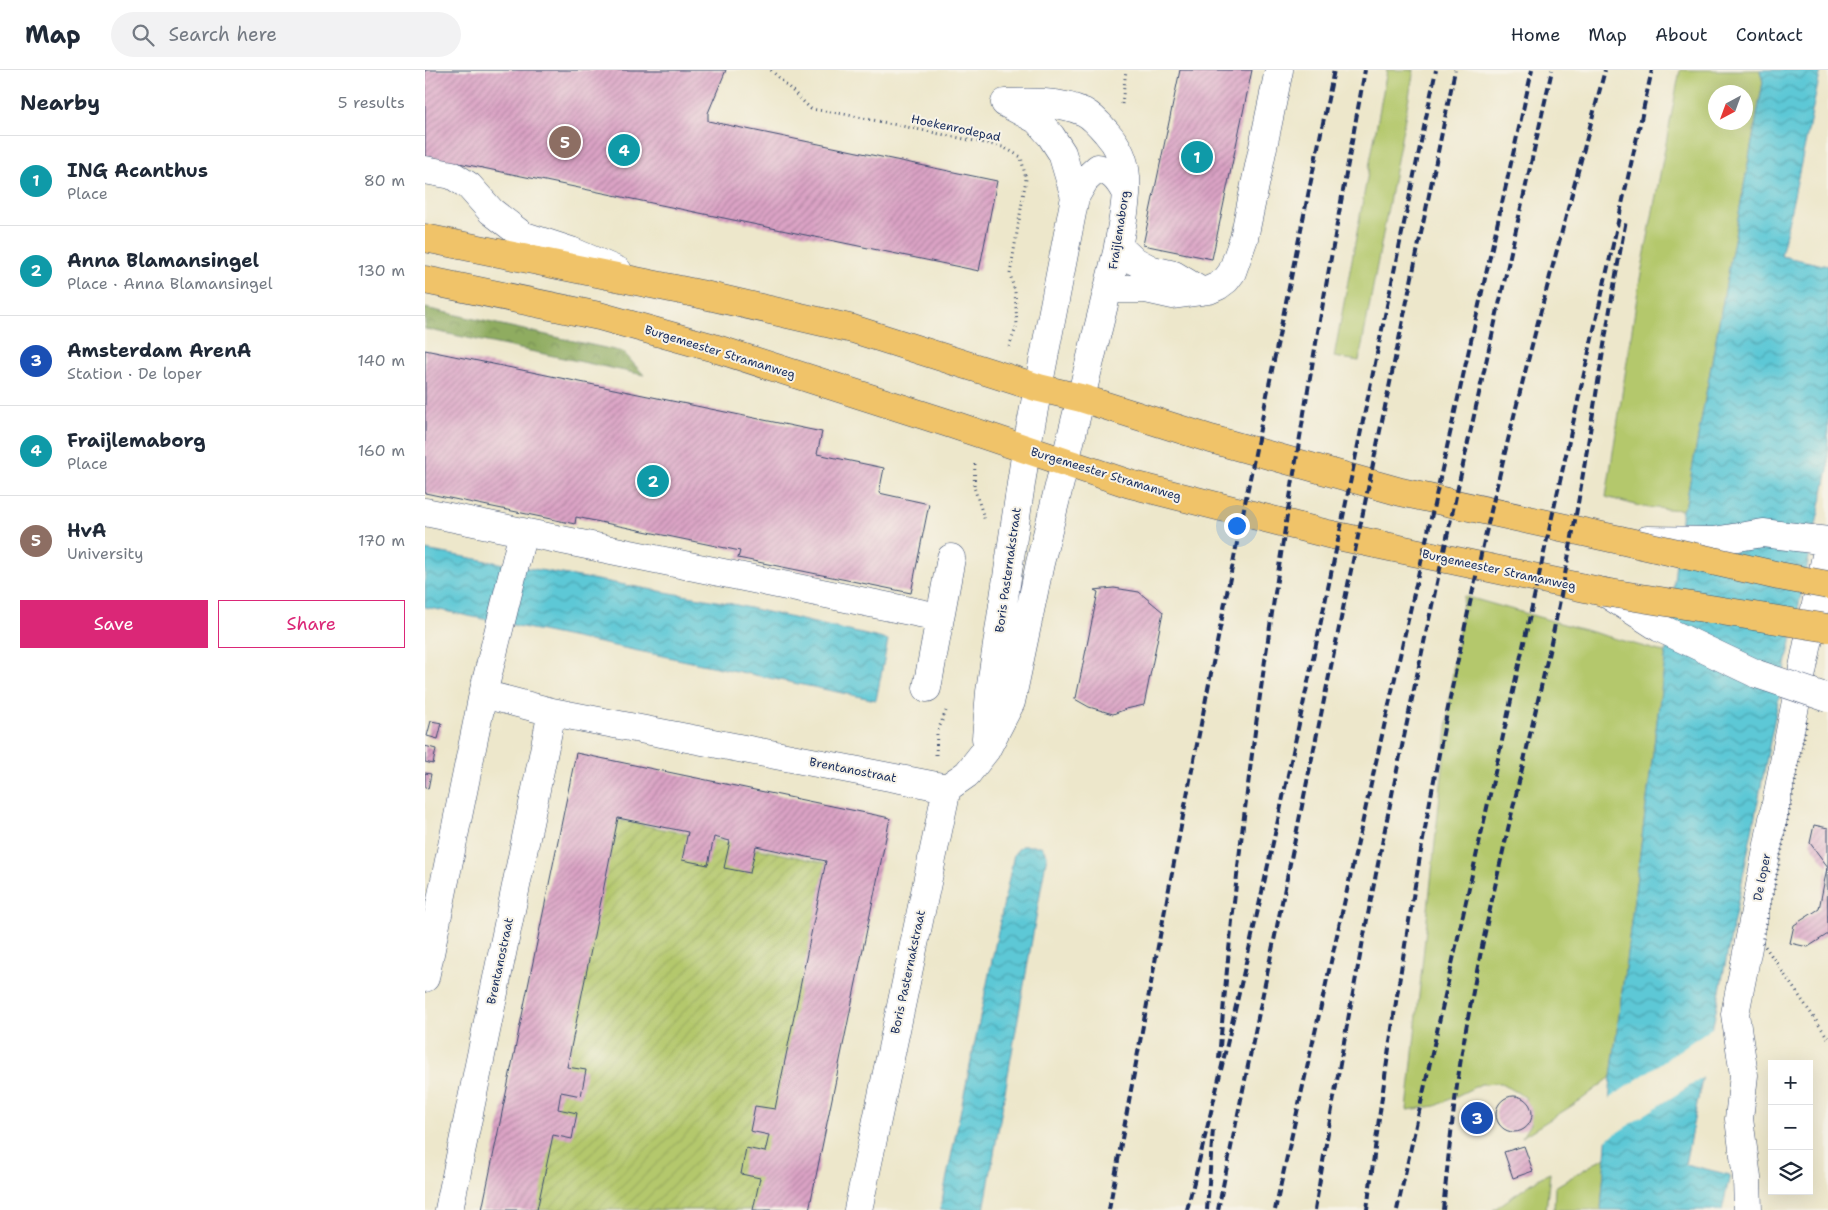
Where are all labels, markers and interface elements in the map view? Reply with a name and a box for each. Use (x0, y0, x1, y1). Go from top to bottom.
search box (111, 12, 461, 57)
text: Map (25, 19, 81, 51)
icon: search (129, 21, 157, 49)
text: Search here (169, 22, 277, 47)
text: Home (1511, 23, 1560, 47)
text: Map (1588, 23, 1627, 47)
text: About (1655, 23, 1708, 47)
text: Contact (1736, 23, 1803, 47)
north arrow (1708, 85, 1753, 130)
text: Nearby (20, 89, 100, 117)
text: 5 results (338, 92, 405, 113)
street label: Hoekenrodepad (910, 111, 1003, 145)
pin: 5 (549, 123, 581, 161)
pin: 4 (608, 131, 640, 169)
pin: 1 (1181, 138, 1213, 176)
text: ING Acanthus (67, 158, 208, 183)
text: 1 (32, 170, 40, 191)
text: 80 m (364, 170, 405, 191)
text: Place (67, 183, 108, 204)
street label: Fraijlemaborg (1105, 189, 1133, 271)
text: Anna Blamansingel (67, 248, 259, 273)
text: 2 (30, 260, 42, 281)
text: 130 m (358, 260, 405, 281)
text: Place · Anna Blamansingel (67, 273, 273, 294)
street label: Burgemeester Stramanweg (643, 321, 797, 383)
text: Amsterdam ArenA (67, 338, 251, 363)
text: 3 (30, 350, 42, 371)
text: 140 m (358, 350, 405, 371)
text: Station · De loper (67, 363, 202, 384)
text: Fraijlemaborg (67, 428, 206, 453)
text: 4 (30, 440, 42, 461)
text: 160 m (358, 440, 405, 461)
street label: Burgemeester Stramanweg (1029, 443, 1183, 505)
text: Place (67, 453, 108, 474)
pin: 2 (637, 462, 669, 500)
street label: Boris Pasternakstraat (991, 507, 1025, 633)
your location (1224, 513, 1250, 539)
text: HvA (67, 518, 106, 543)
text: 5 (31, 530, 41, 551)
text: 170 m (358, 530, 405, 551)
text: University (67, 543, 143, 564)
street label: Burgemeester Stramanweg (1421, 546, 1577, 594)
button: Save (20, 600, 208, 648)
button: Share (218, 600, 405, 648)
street label: Brentanostraat (808, 754, 898, 786)
street label: De loper (1750, 851, 1775, 902)
street label: Boris Pasternakstraat (887, 909, 929, 1035)
street label: Brentanostraat (483, 916, 517, 1006)
map controls (1768, 1060, 1813, 1195)
button: + (1768, 1060, 1813, 1105)
pin: 3 (1461, 1099, 1493, 1137)
button: − (1768, 1105, 1813, 1150)
button: layers (1768, 1150, 1813, 1195)

